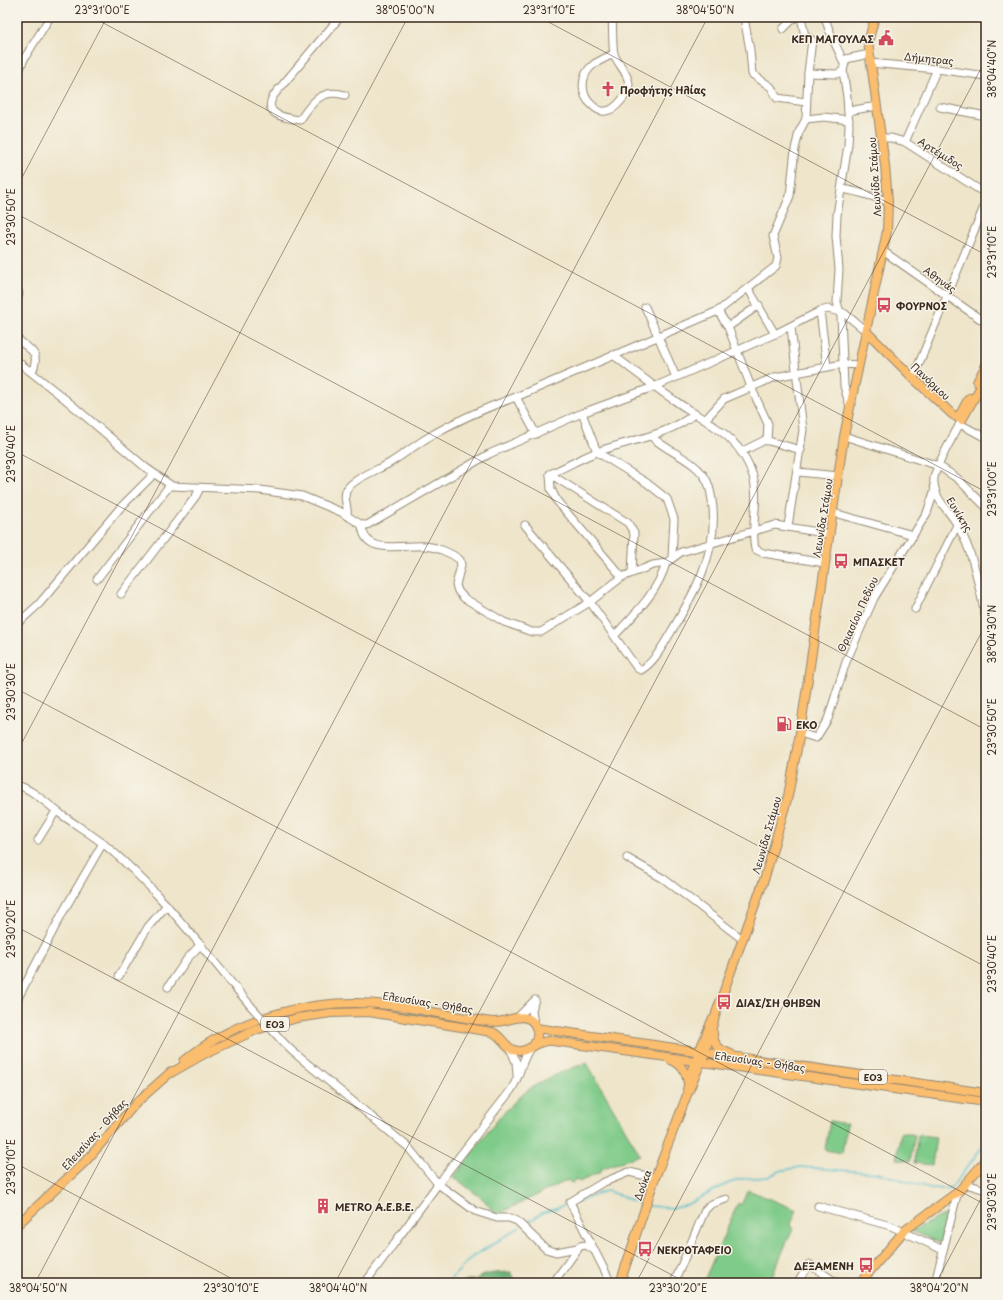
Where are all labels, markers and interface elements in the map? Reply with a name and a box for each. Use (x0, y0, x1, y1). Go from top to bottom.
text: 23°31'00"E (74, 2, 130, 17)
text: 38°05'00"N (375, 2, 435, 17)
text: 23°31'10"E (523, 2, 575, 17)
text: 38°04'50"N (676, 2, 734, 17)
public building icon: ΚΕΠ ΜΑΓΟΥΛΑΣ (877, 29, 895, 47)
place label: ΚΕΠ ΜΑΓΟΥΛΑΣ (791, 31, 874, 46)
text: 38°04'40"N (984, 39, 999, 98)
street label: Δήμητρας (903, 48, 954, 69)
church icon: Προφήτης Ηλίας (599, 80, 617, 98)
place label: Προφήτης Ηλίας (620, 82, 707, 97)
street label: Αρτέμιδος (915, 133, 967, 173)
street label: Λεωνίδα Στάμου (864, 136, 884, 217)
text: 23°30'50"E (3, 188, 18, 246)
text: 23°31'10"E (984, 226, 999, 278)
street label: Αθηνάς (920, 262, 960, 296)
bus stop icon: ΦΟΥΡΝΟΣ (875, 296, 893, 314)
place label: ΦΟΥΡΝΟΣ (896, 298, 947, 313)
street label: Πανόρμου (908, 359, 954, 403)
text: 23°30'40"E (3, 425, 18, 483)
text: 23°31'00"E (984, 461, 999, 517)
street label: Λεωνίδα Στάμου (808, 477, 836, 559)
street label: Ευνίκης (943, 494, 977, 534)
bus stop icon: ΜΠΑΣΚΕΤ (832, 552, 850, 570)
place label: ΜΠΑΣΚΕΤ (853, 554, 905, 569)
street label: Θριασίου Πεδίου (833, 573, 881, 654)
text: 38°04'30"N (984, 604, 999, 663)
text: 23°30'30"E (3, 663, 18, 721)
text: 23°30'50"E (984, 698, 999, 756)
fuel station icon: EKO (775, 715, 793, 733)
place label: EKO (796, 717, 817, 732)
street label: Λεωνίδα Στάμου (748, 794, 784, 876)
text: 23°30'20"E (3, 900, 18, 958)
text: 23°30'40"E (984, 935, 999, 993)
street label: Ελευσίνας - Θήβας (382, 987, 474, 1017)
bus stop icon: ΔΙΑΣ/ΣΗ ΘΗΒΩΝ (715, 993, 733, 1011)
place label: ΔΙΑΣ/ΣΗ ΘΗΒΩΝ (736, 995, 821, 1010)
road number: ΕΟ3 (261, 1017, 289, 1031)
street label: Ελευσίνας - Θήβας (714, 1047, 806, 1075)
road number: ΕΟ3 (859, 1070, 887, 1084)
street label: Ελευσίνας - Θήβας (58, 1095, 130, 1173)
text: 23°30'10"E (3, 1139, 18, 1195)
street label: Δούκα (630, 1167, 655, 1203)
text: 23°30'30"E (984, 1173, 999, 1231)
building icon: METRO Α.Ε.Β.Ε. (314, 1197, 332, 1215)
place label: METRO Α.Ε.Β.Ε. (335, 1199, 414, 1214)
bus stop icon: ΝΕΚΡΟΤΑΦΕΙΟ (636, 1240, 654, 1258)
place label: ΝΕΚΡΟΤΑΦΕΙΟ (657, 1242, 732, 1257)
bus stop icon: ΔΕΞΑΜΕΝΗ (857, 1256, 875, 1274)
place label: ΔΕΞΑΜΕΝΗ (794, 1258, 854, 1273)
text: 38°04'50"N (9, 1280, 67, 1295)
text: 23°30'10"E (203, 1280, 259, 1295)
text: 38°04'40"N (309, 1280, 368, 1295)
text: 23°30'20"E (649, 1280, 707, 1295)
text: 38°04'20"N (909, 1280, 969, 1295)

